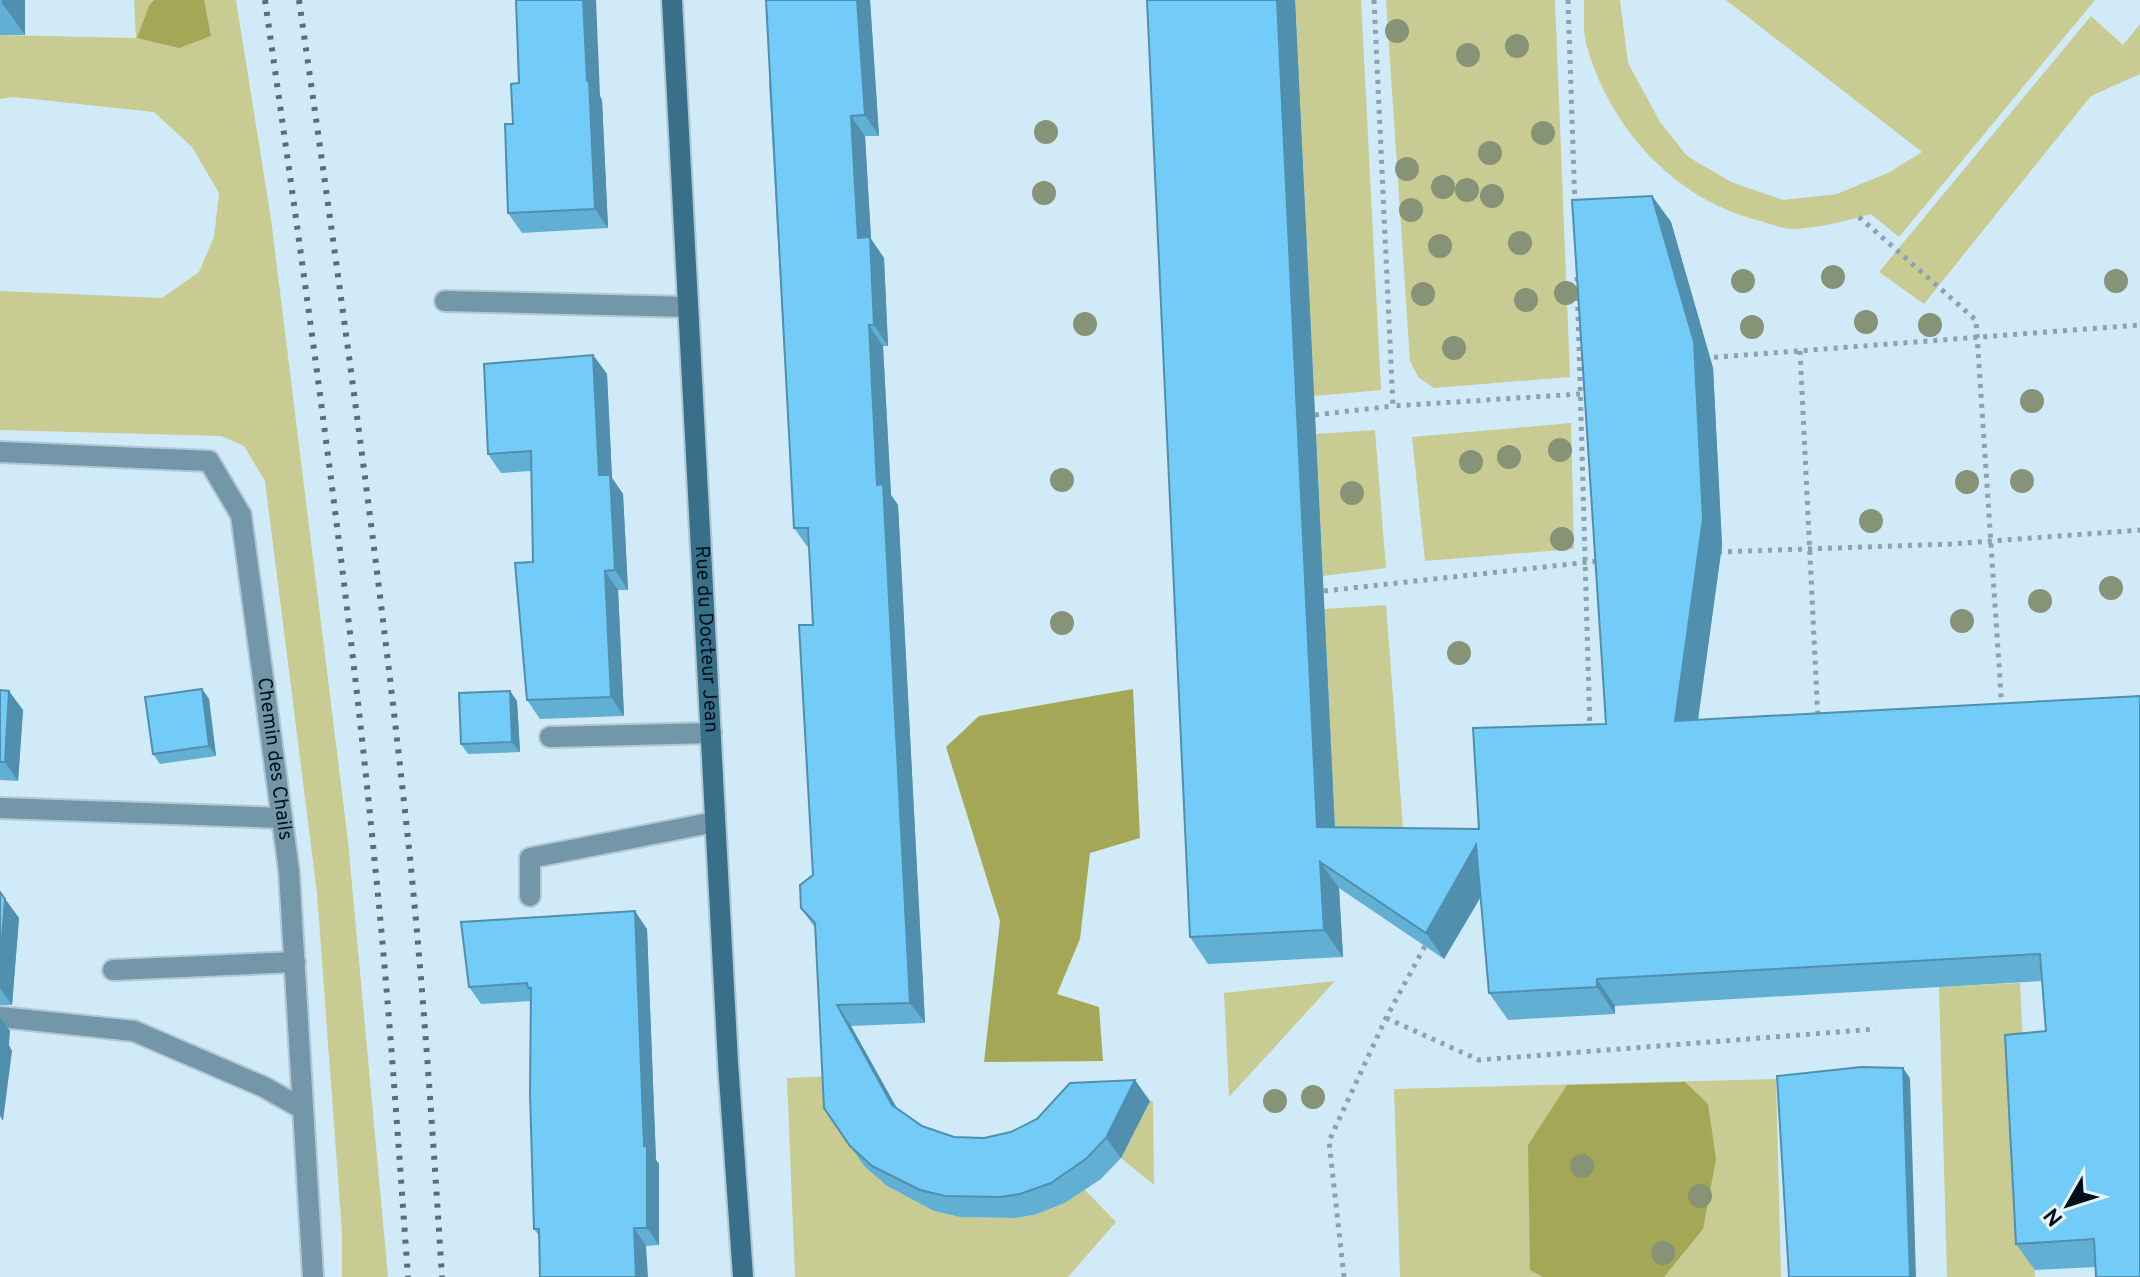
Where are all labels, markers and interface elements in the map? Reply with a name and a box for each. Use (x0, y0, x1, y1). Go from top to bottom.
street label: Rue du Docteur Jean (688, 545, 724, 733)
street label: Chemin des Chails (250, 676, 298, 842)
north arrow (2028, 1165, 2108, 1245)
text: N (2039, 1201, 2070, 1231)

